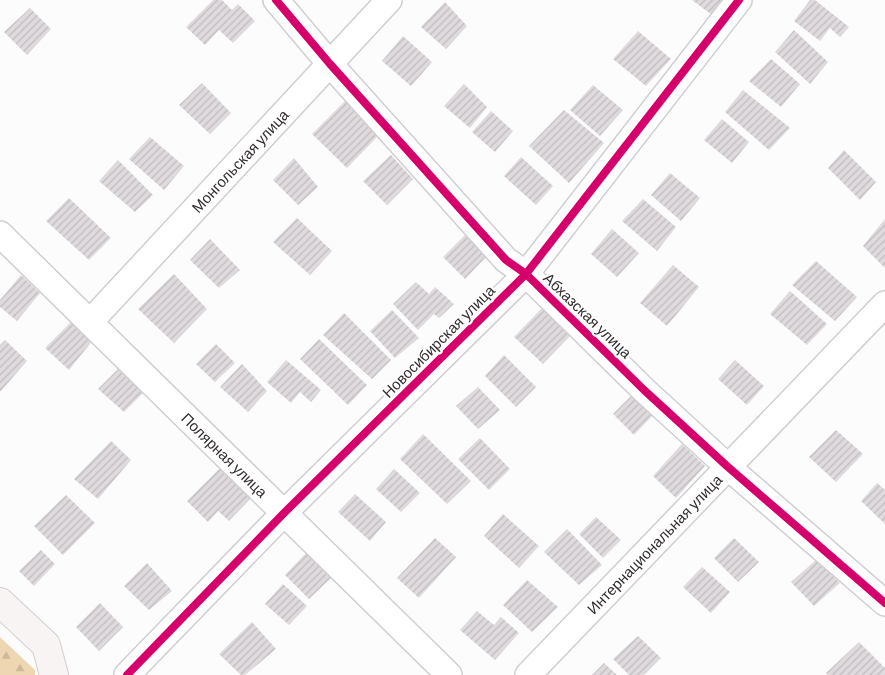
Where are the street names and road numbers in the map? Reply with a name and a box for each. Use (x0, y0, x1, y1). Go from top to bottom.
street label: Монгольская улица (187, 105, 292, 216)
street label: Абхазская улица (540, 268, 636, 362)
street label: Новосибирская улица (378, 281, 498, 401)
street label: Полярная улица (178, 409, 272, 501)
street label: Интернациональная улица (583, 470, 726, 617)

